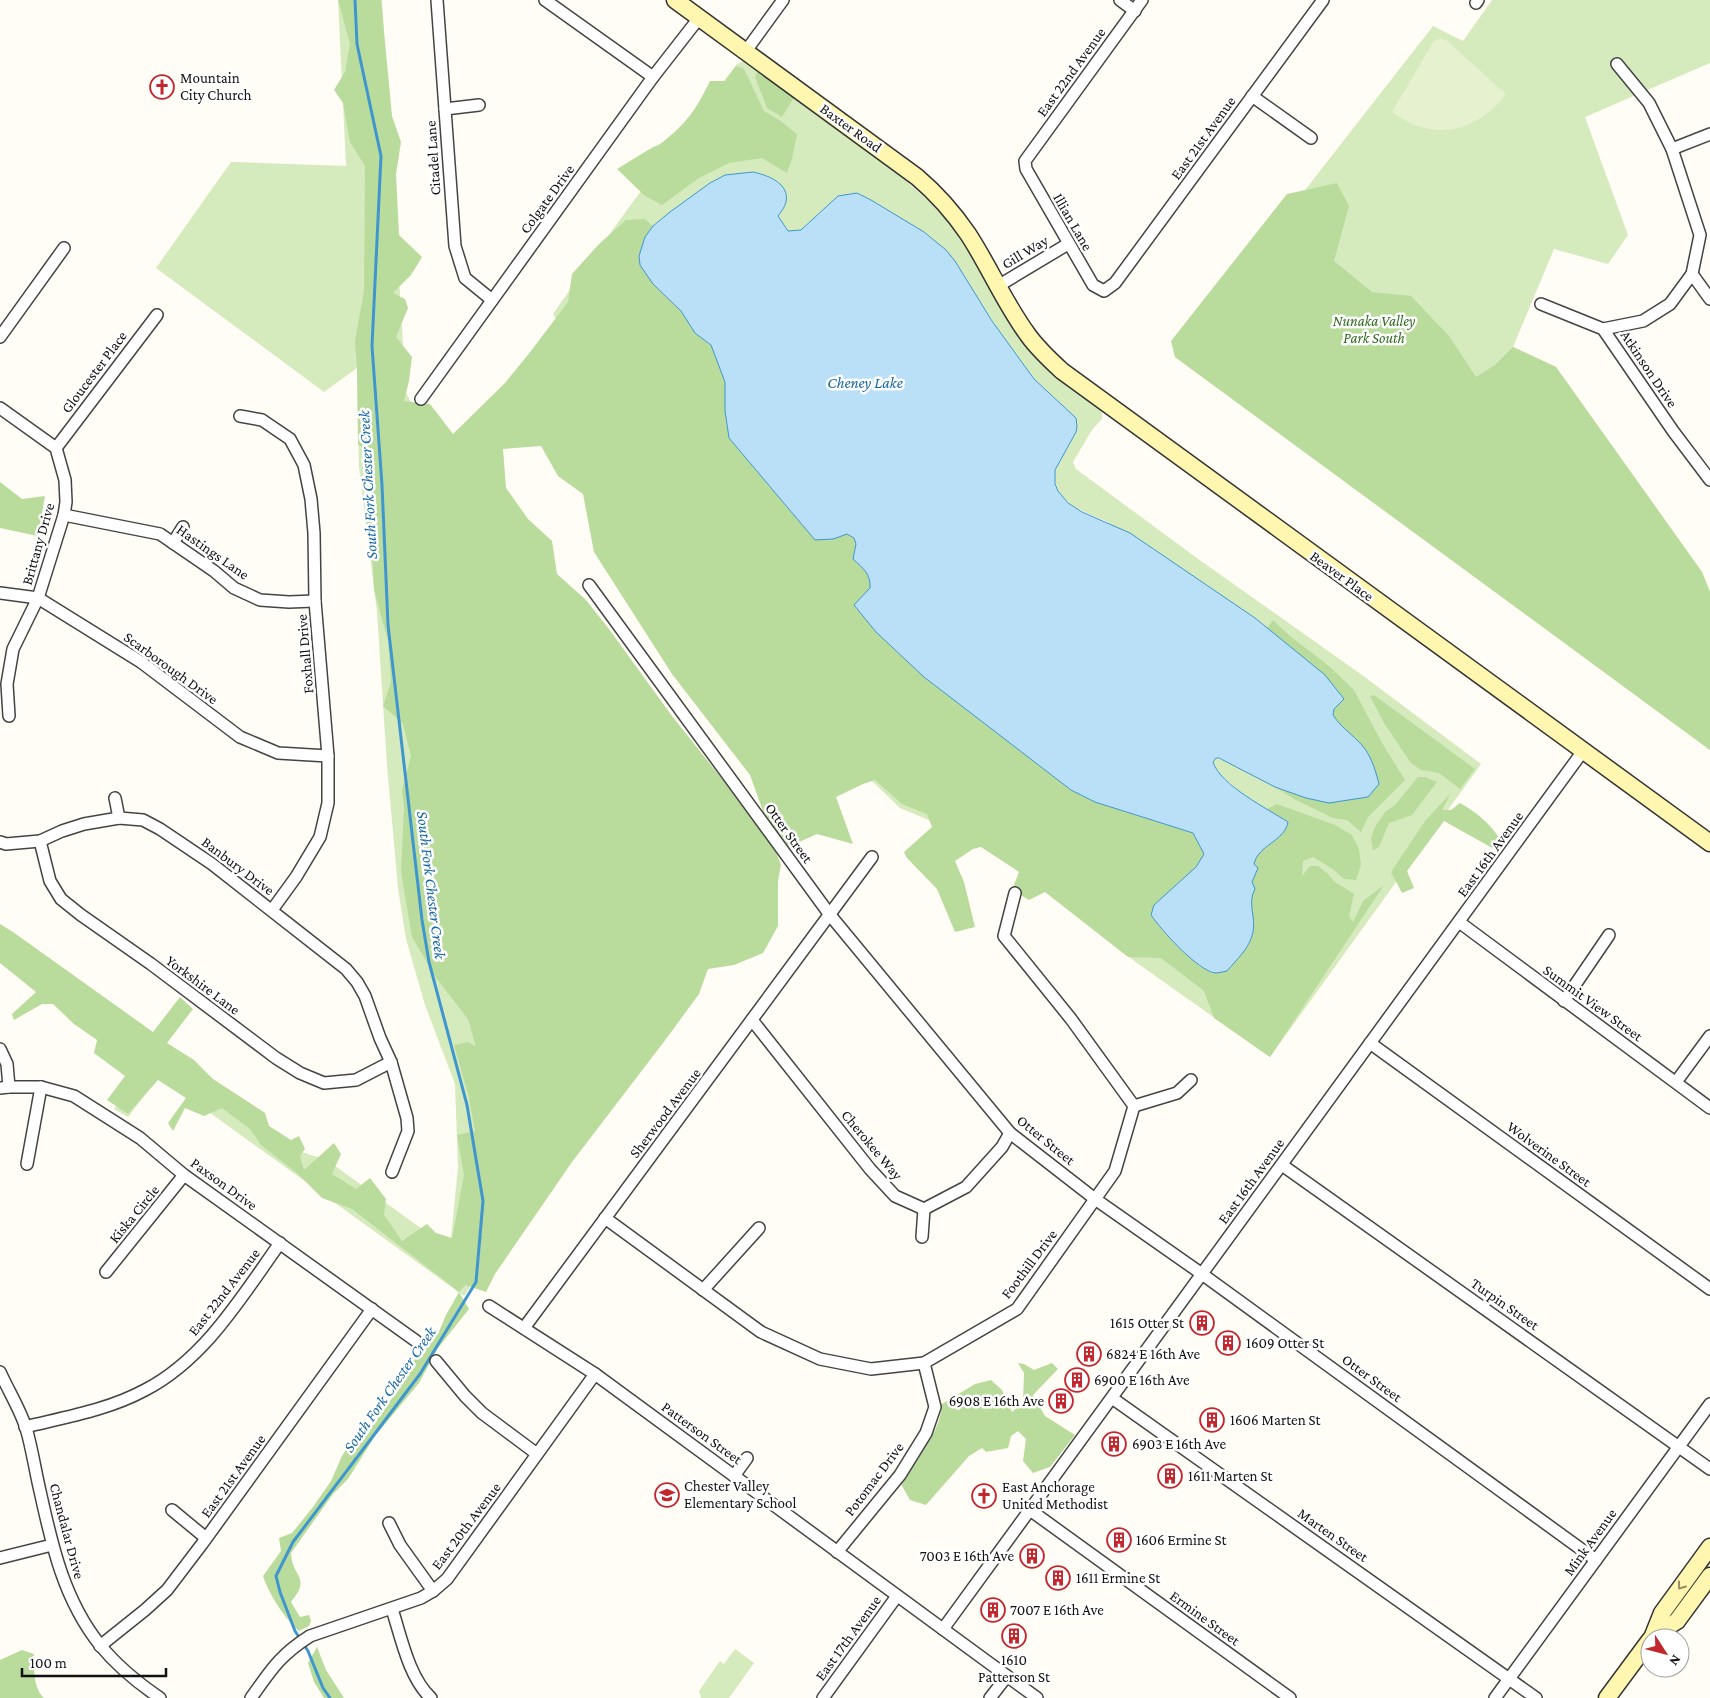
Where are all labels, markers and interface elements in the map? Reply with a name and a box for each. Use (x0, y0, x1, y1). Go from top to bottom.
street label: East 22nd Avenue (1033, 24, 1109, 120)
place label: Mountain City Church (180, 70, 251, 104)
church icon: Mountain City Church (149, 74, 175, 100)
street label: East 21st Avenue (1168, 93, 1239, 183)
street label: Baxter Road (817, 100, 885, 156)
street label: Citadel Lane (422, 120, 444, 196)
street label: Colgate Drive (517, 161, 578, 237)
street label: Illian Lane (1050, 191, 1096, 254)
street label: Gill Way (999, 232, 1052, 273)
park label: Nunaka Valley Park South (1333, 313, 1415, 346)
street label: Gloucester Place (58, 328, 130, 416)
street label: Atkinson Drive (1617, 328, 1681, 411)
water label: Cheney Lake (827, 374, 903, 392)
water label: South Fork Chester Creek (355, 409, 380, 560)
street label: Brittany Drive (19, 501, 58, 587)
street label: Hastings Lane (173, 521, 253, 584)
street label: Beaver Place (1307, 548, 1377, 605)
street label: Foxhall Drive (294, 613, 316, 694)
street label: Scarborough Drive (121, 629, 221, 708)
street label: Otter Street (762, 800, 817, 867)
street label: East 16th Avenue (1454, 808, 1526, 900)
water label: South Fork Chester Creek (414, 810, 449, 961)
street label: Banbury Drive (198, 834, 278, 899)
street label: Yorkshire Lane (163, 952, 243, 1018)
street label: Summit View Street (1540, 962, 1646, 1045)
street label: Sherwood Avenue (626, 1065, 704, 1161)
street label: Cherokee Way (838, 1107, 906, 1184)
street label: Otter Street (1014, 1112, 1079, 1169)
street label: Wolverine Street (1504, 1118, 1595, 1190)
street label: East 16th Avenue (1215, 1135, 1287, 1227)
street label: Paxson Drive (188, 1155, 261, 1214)
street label: Kiska Circle (106, 1182, 162, 1246)
street label: Foothill Drive (998, 1226, 1060, 1302)
street label: East 22nd Avenue (185, 1245, 263, 1339)
street label: Turpin Street (1467, 1275, 1543, 1335)
building icon: 1615 Otter St (1189, 1310, 1215, 1336)
place label: 1615 Otter St (1110, 1315, 1185, 1331)
water label: South Fork Chester Creek (340, 1323, 440, 1455)
building icon: 1609 Otter St (1215, 1330, 1241, 1356)
place label: 1609 Otter St (1246, 1335, 1325, 1351)
building icon: 6824 E 16th Ave (1076, 1341, 1102, 1367)
place label: 6824 E 16th Ave (1106, 1346, 1201, 1362)
street label: Otter Street (1339, 1351, 1406, 1406)
building icon: 6900 E 16th Ave (1064, 1367, 1090, 1393)
place label: 6900 E 16th Ave (1094, 1372, 1190, 1388)
building icon: 6908 E 16th Ave (1048, 1388, 1074, 1414)
place label: 6908 E 16th Ave (949, 1393, 1044, 1409)
street label: Patterson Street (659, 1399, 746, 1468)
building icon: 1606 Marten St (1199, 1407, 1225, 1433)
place label: 1606 Marten St (1230, 1412, 1322, 1428)
street label: East 21st Avenue (198, 1431, 269, 1521)
building icon: 6903 E 16th Ave (1101, 1431, 1127, 1457)
place label: 6903 E 16th Ave (1132, 1436, 1226, 1452)
street label: Potomac Drive (841, 1439, 907, 1519)
building icon: 1611 Marten St (1157, 1463, 1183, 1489)
place label: 1611 Marten St (1188, 1468, 1273, 1484)
place label: Chester Valley Elementary School (684, 1478, 796, 1512)
street label: East 20th Avenue (428, 1479, 504, 1573)
place label: East Anchorage United Methodist (1002, 1479, 1109, 1512)
street label: Chandalar Drive (47, 1481, 88, 1581)
school or university icon: Chester Valley Elementary School (654, 1482, 680, 1508)
church icon: East Anchorage United Methodist (971, 1483, 997, 1509)
street label: Marten Street (1295, 1505, 1372, 1566)
street label: Mink Avenue (1560, 1505, 1620, 1578)
building icon: 1606 Ermine St (1106, 1527, 1132, 1553)
place label: 1606 Ermine St (1136, 1532, 1227, 1548)
building icon: 7003 E 16th Ave (1019, 1543, 1045, 1569)
place label: 7003 E 16th Ave (920, 1548, 1014, 1564)
building icon: 1611 Ermine St (1045, 1565, 1071, 1591)
place label: 1611 Ermine St (1076, 1570, 1161, 1586)
one-way arrow (1679, 1580, 1687, 1589)
street label: Ermine Street (1167, 1587, 1244, 1649)
street label: East 17th Avenue (812, 1592, 884, 1683)
building icon: 7007 E 16th Ave (980, 1597, 1006, 1623)
place label: 7007 E 16th Ave (1010, 1602, 1104, 1618)
building icon: 1610 Patterson St (1001, 1623, 1027, 1649)
north arrow (1640, 1628, 1690, 1678)
scale bar (22, 1646, 166, 1678)
place label: 1610 Patterson St (978, 1652, 1051, 1685)
text: N (1666, 1652, 1685, 1670)
text: 100 m (30, 1655, 67, 1671)

